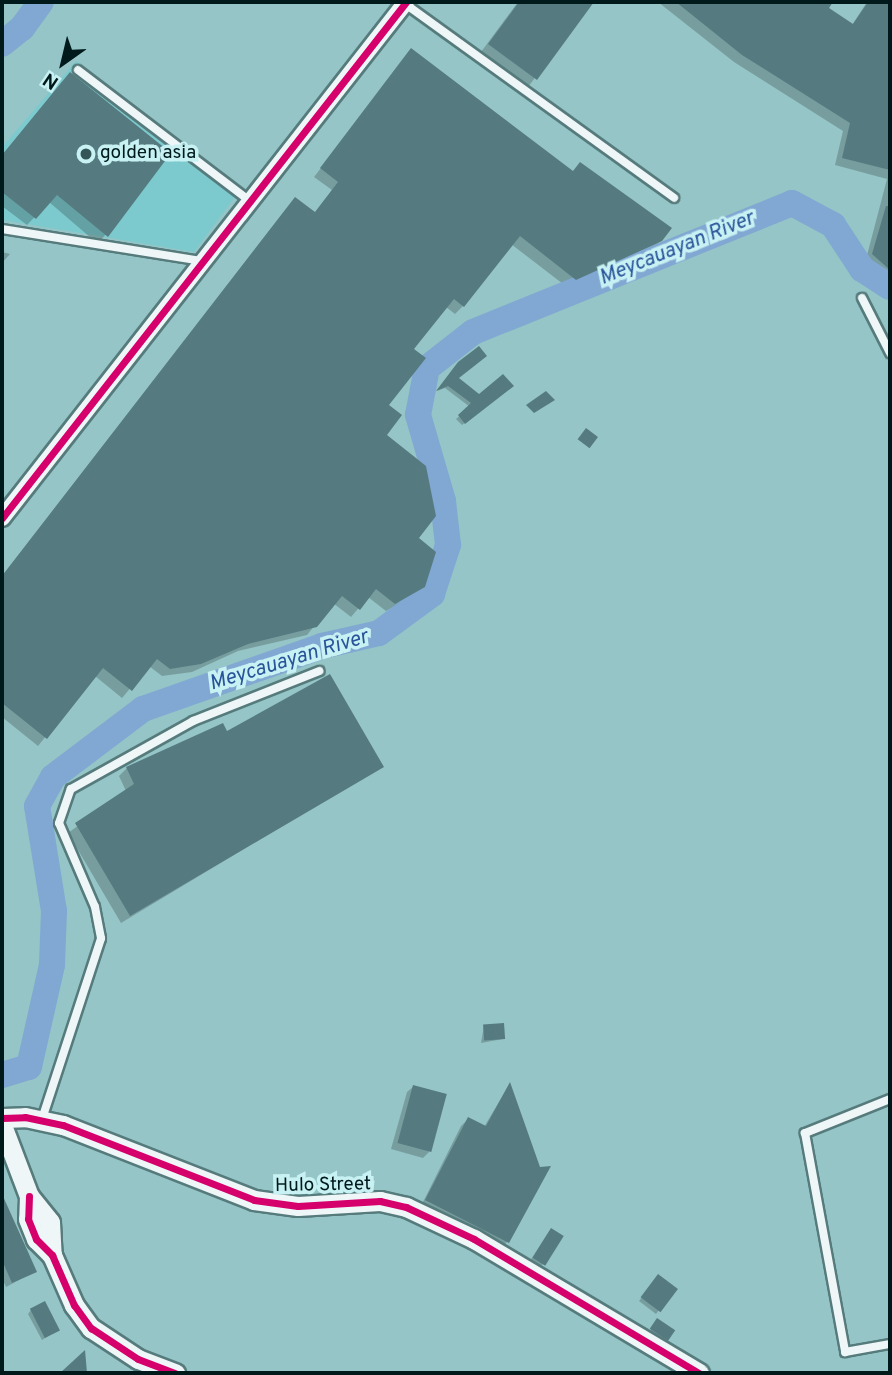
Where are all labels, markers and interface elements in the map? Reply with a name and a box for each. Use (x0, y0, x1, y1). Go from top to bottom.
north arrow (28, 28, 98, 98)
text: N (39, 67, 64, 94)
place label: golden asia (100, 143, 196, 165)
marker: golden asia (78, 146, 94, 162)
water label: Meycauayan River (596, 206, 758, 292)
water label: Meycauayan River (206, 625, 372, 697)
street label: Hulo Street (275, 1174, 371, 1198)

